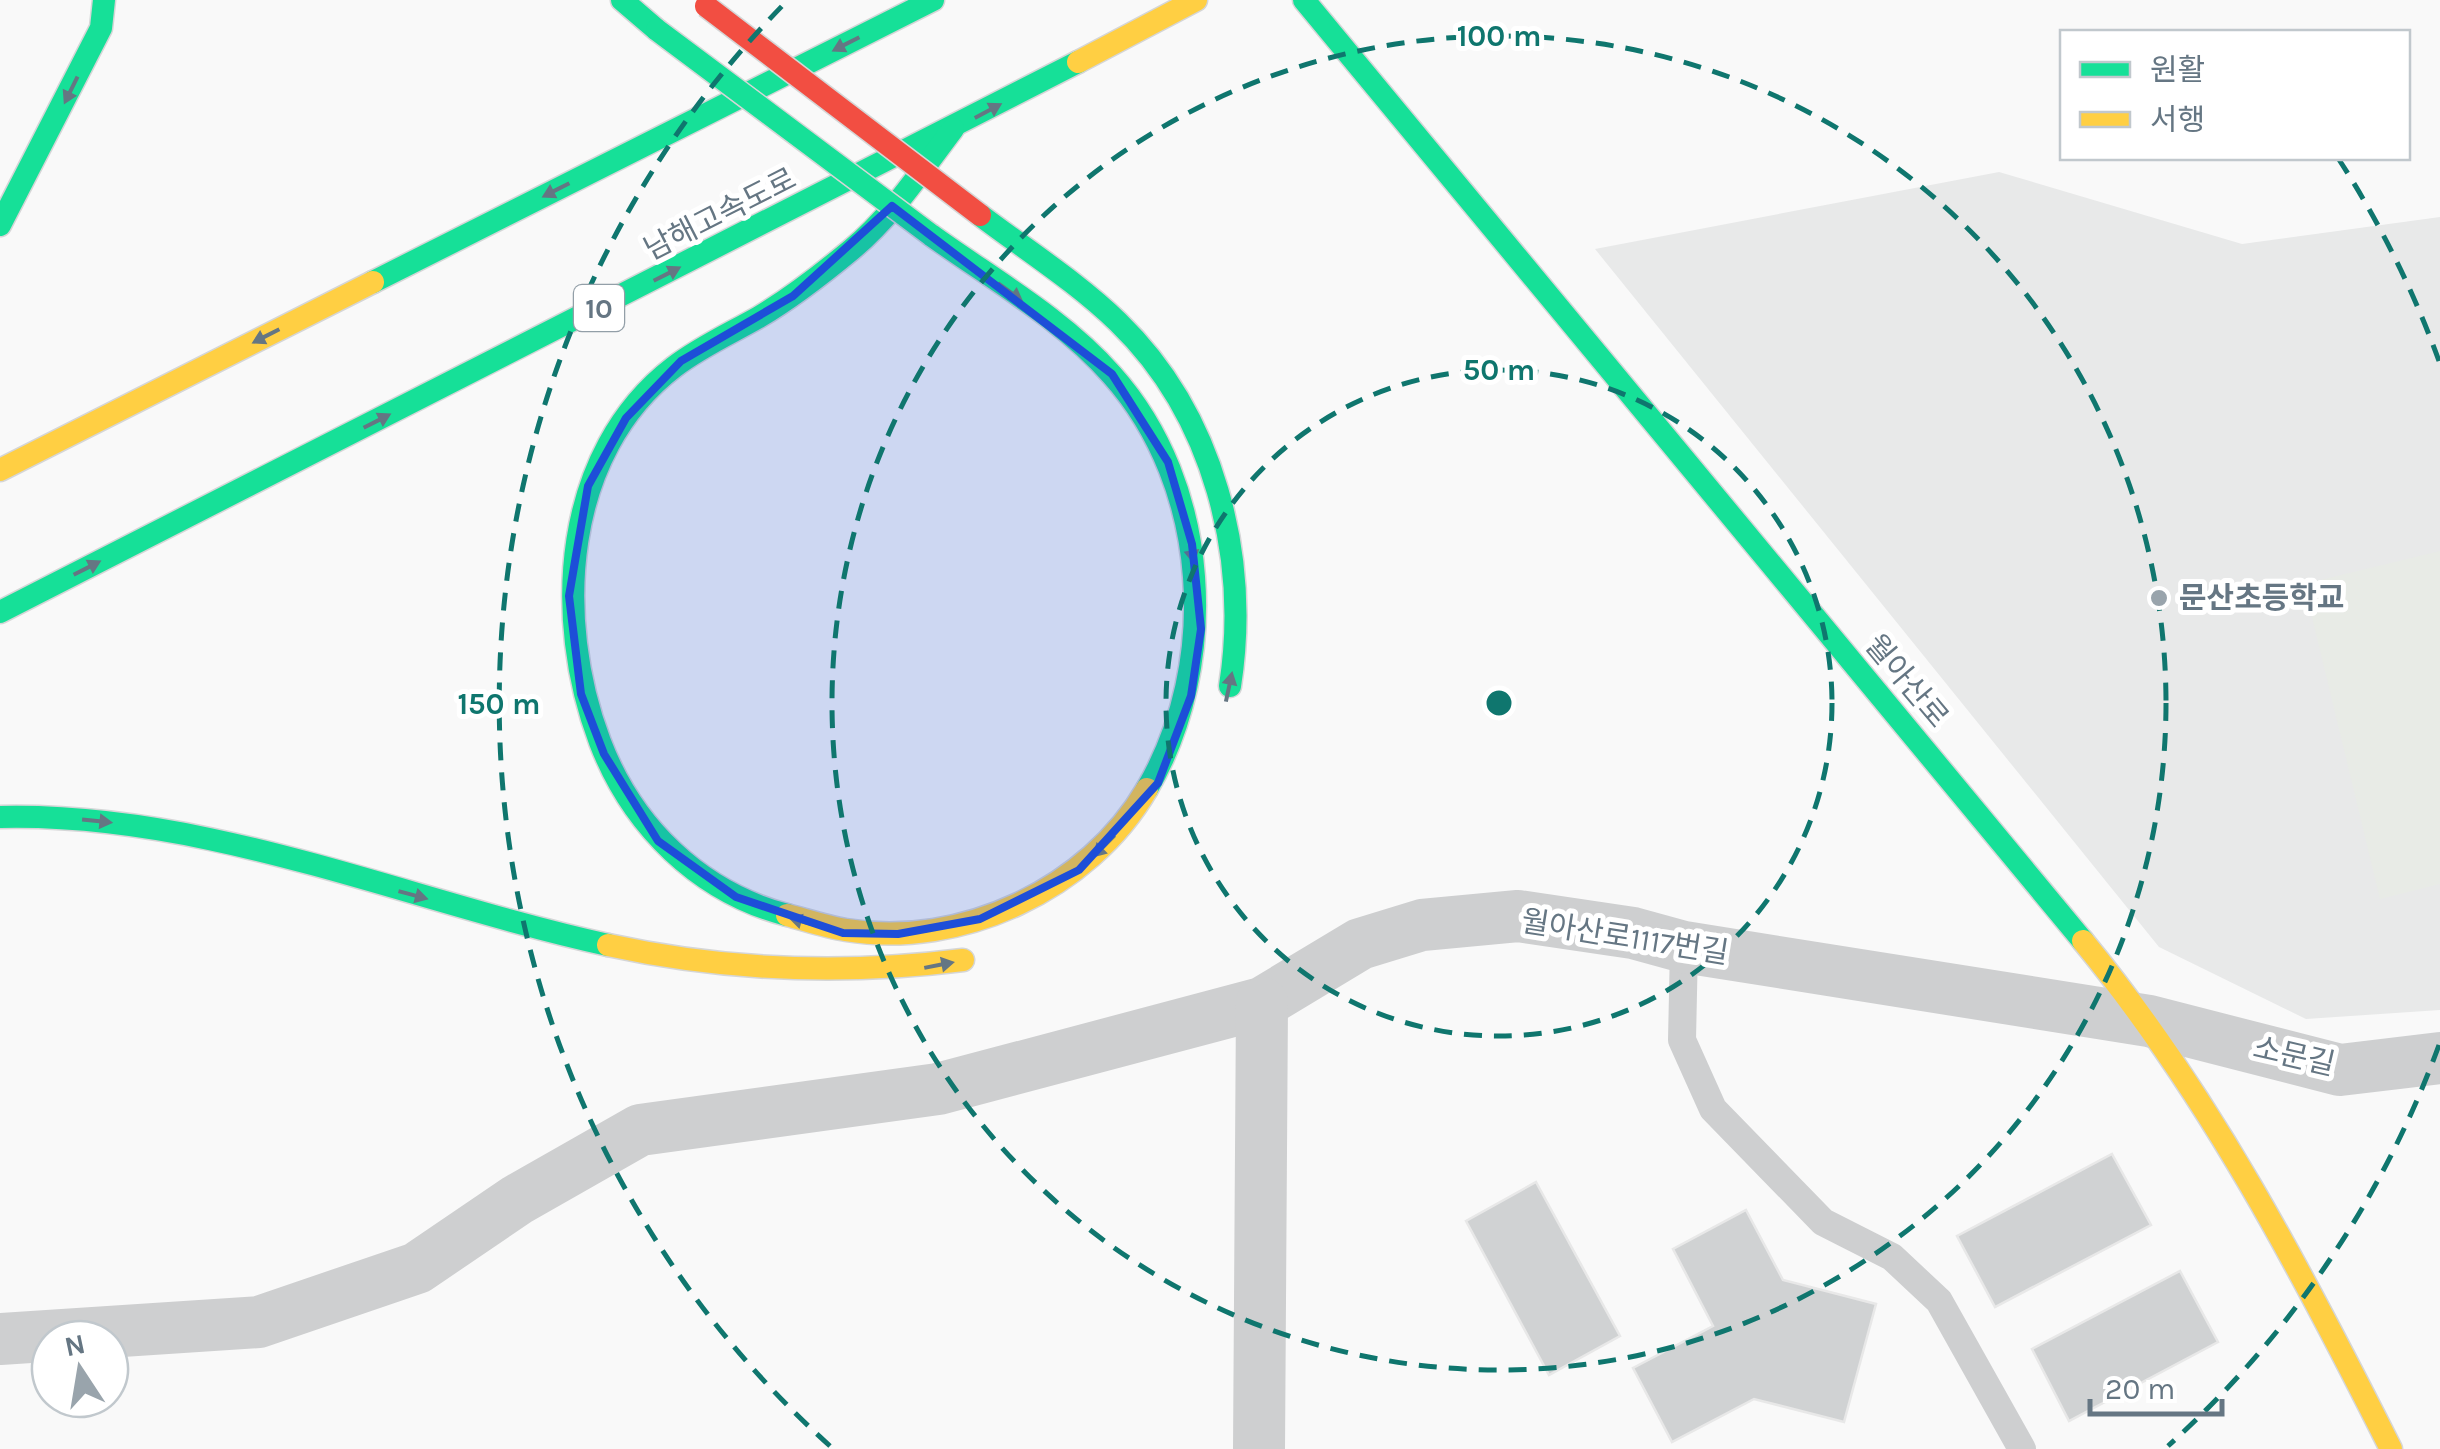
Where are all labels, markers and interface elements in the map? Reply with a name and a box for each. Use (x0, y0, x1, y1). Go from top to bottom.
text: 100 m (1457, 18, 1541, 54)
legend (2060, 30, 2410, 160)
one-way arrow (832, 35, 861, 52)
text: 원활 (2150, 52, 2205, 88)
one-way arrow (62, 76, 79, 105)
text: 서행 (2150, 102, 2205, 138)
one-way arrow (973, 103, 1002, 120)
street label: 남해고속도로 (638, 160, 802, 268)
one-way arrow (541, 181, 570, 198)
one-way arrow (653, 266, 682, 283)
one-way arrow (997, 282, 1023, 301)
road number: 10 (574, 285, 624, 331)
one-way arrow (251, 327, 280, 344)
text: 50 m (1463, 352, 1535, 388)
one-way arrow (363, 413, 392, 430)
one-way arrow (1184, 533, 1199, 565)
one-way arrow (73, 559, 102, 576)
place label: 문산초등학교 (2179, 580, 2345, 616)
marker: 문산초등학교 (2148, 587, 2170, 609)
street label: 월아산로 (1858, 627, 1956, 735)
one-way arrow (1221, 671, 1237, 702)
centre of rings (1481, 685, 1517, 721)
text: 150 m (457, 686, 541, 722)
one-way arrow (82, 813, 114, 829)
one-way arrow (1093, 833, 1117, 857)
one-way arrow (398, 888, 429, 903)
street label: 월아산로1117번길 (1519, 903, 1731, 971)
one-way arrow (788, 914, 819, 929)
one-way arrow (924, 956, 955, 972)
street label: 소문길 (2250, 1029, 2338, 1083)
north arrow (30, 1319, 130, 1419)
text: N (62, 1327, 88, 1363)
scale bar (2090, 1354, 2222, 1416)
text: 20 m (2105, 1371, 2175, 1407)

